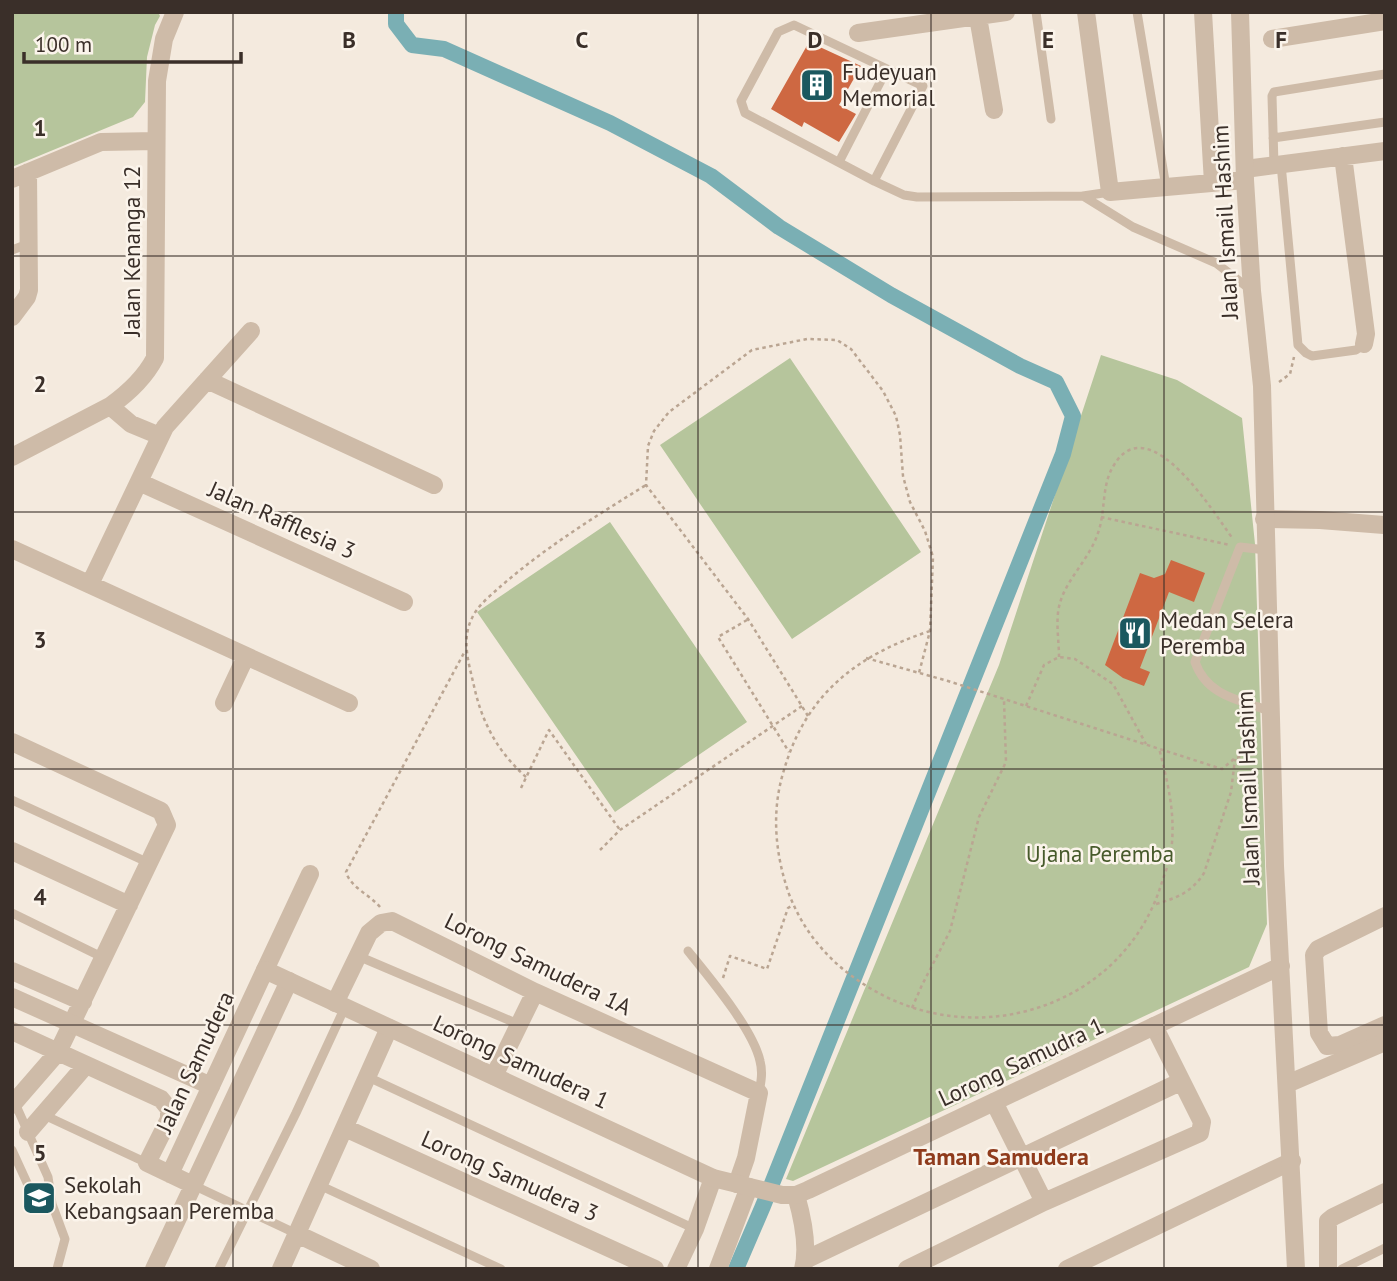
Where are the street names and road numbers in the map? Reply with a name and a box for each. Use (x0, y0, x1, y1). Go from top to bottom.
street label: Jalan Ismail Hashim (1205, 124, 1244, 321)
street label: Jalan Kenanga 12 (117, 165, 146, 338)
street label: Jalan Rafflesia 3 (203, 474, 360, 565)
street label: Jalan Ismail Hashim (1230, 690, 1265, 887)
street label: Lorong Samudera 1A (440, 906, 637, 1022)
street label: Jalan Samudera (149, 986, 240, 1138)
street label: Lorong Samudera 1 (429, 1008, 614, 1115)
street label: Lorong Samudra 1 (934, 1011, 1108, 1113)
street label: Lorong Samudera 3 (417, 1124, 603, 1228)

